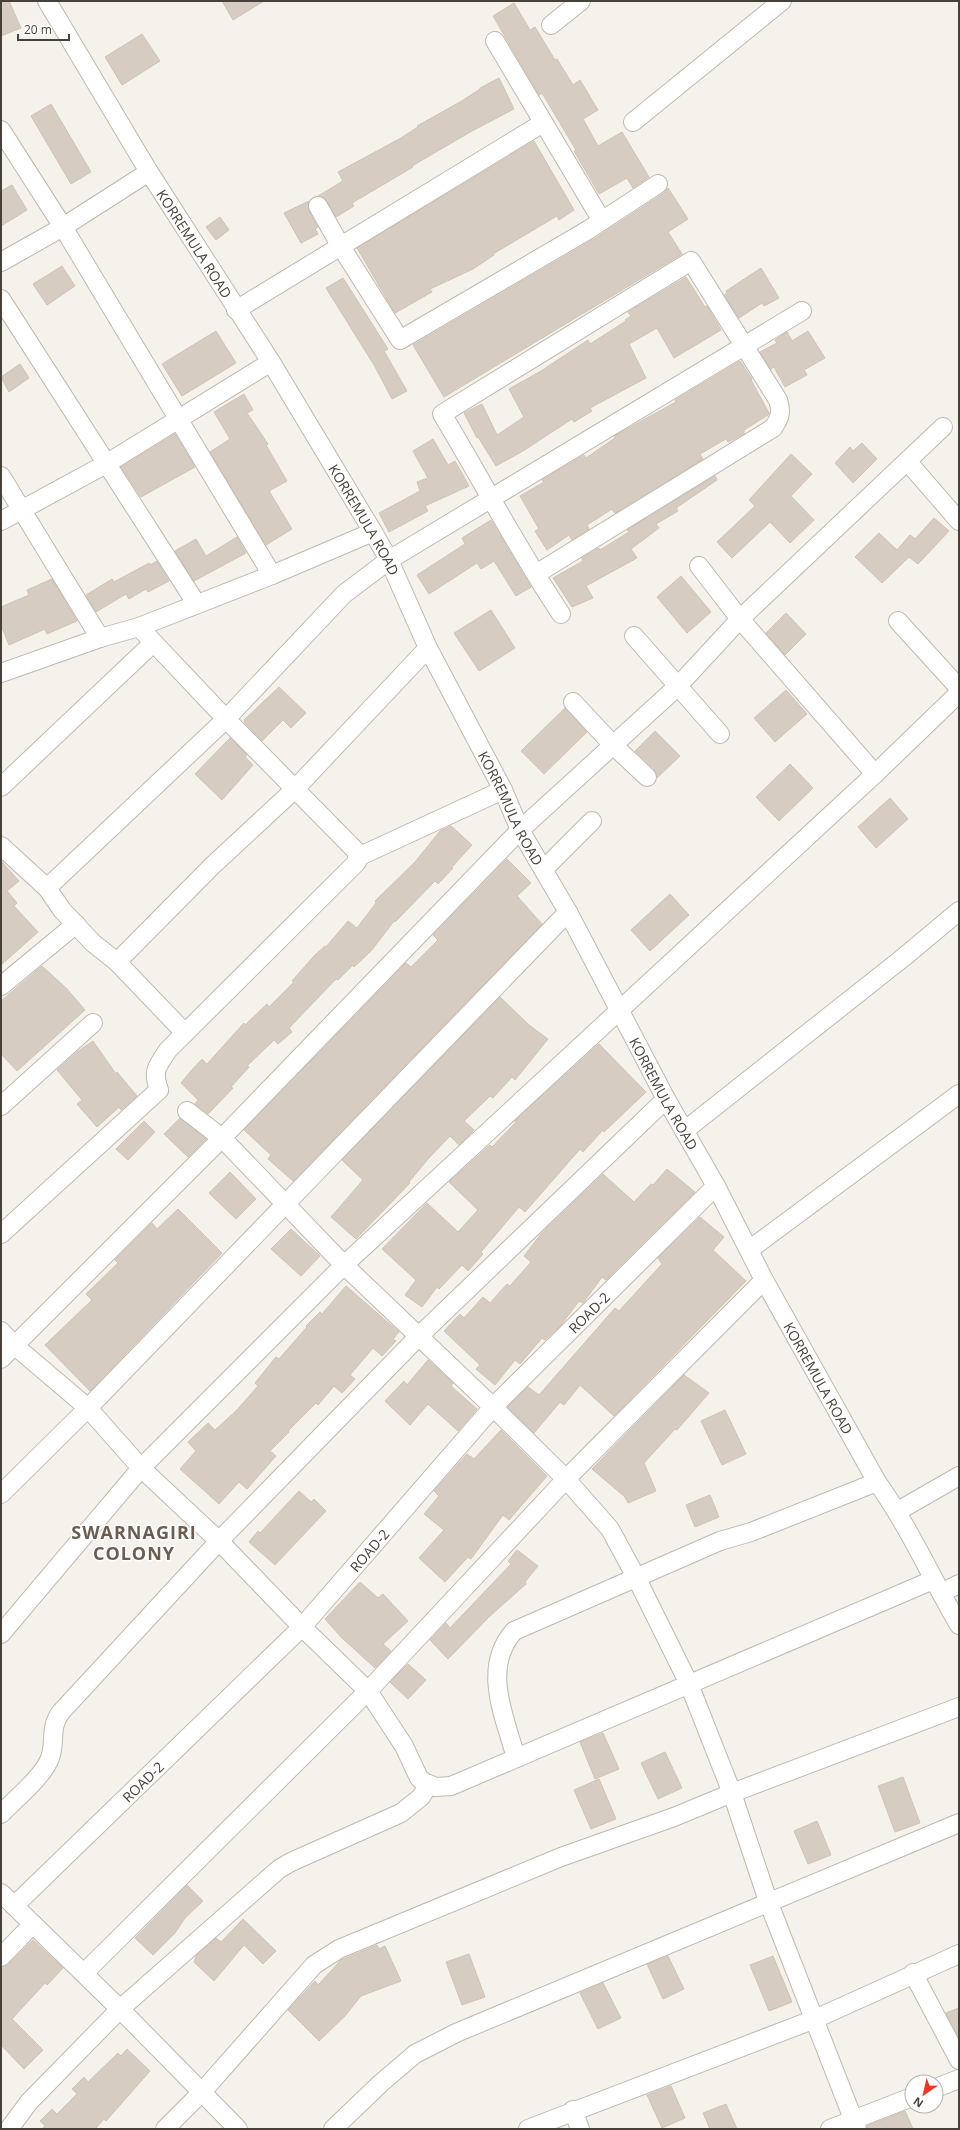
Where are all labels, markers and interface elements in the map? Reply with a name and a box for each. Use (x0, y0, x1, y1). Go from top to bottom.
scale bar (18, 16, 69, 42)
text: 20 m (24, 21, 52, 38)
street label: KORREMULA ROAD (153, 185, 237, 301)
street label: KORREMULA ROAD (325, 460, 404, 578)
street label: KORREMULA ROAD (474, 747, 548, 869)
street label: KORREMULA ROAD (626, 1034, 703, 1153)
street label: ROAD-2 (564, 1287, 613, 1337)
street label: KORREMULA ROAD (780, 1318, 858, 1437)
district label: SWARNAGIRI COLONY (71, 1520, 197, 1565)
street label: ROAD-2 (345, 1524, 393, 1575)
street label: ROAD-2 (118, 1757, 168, 1806)
north arrow (904, 2074, 944, 2114)
text: N (910, 2094, 926, 2111)

